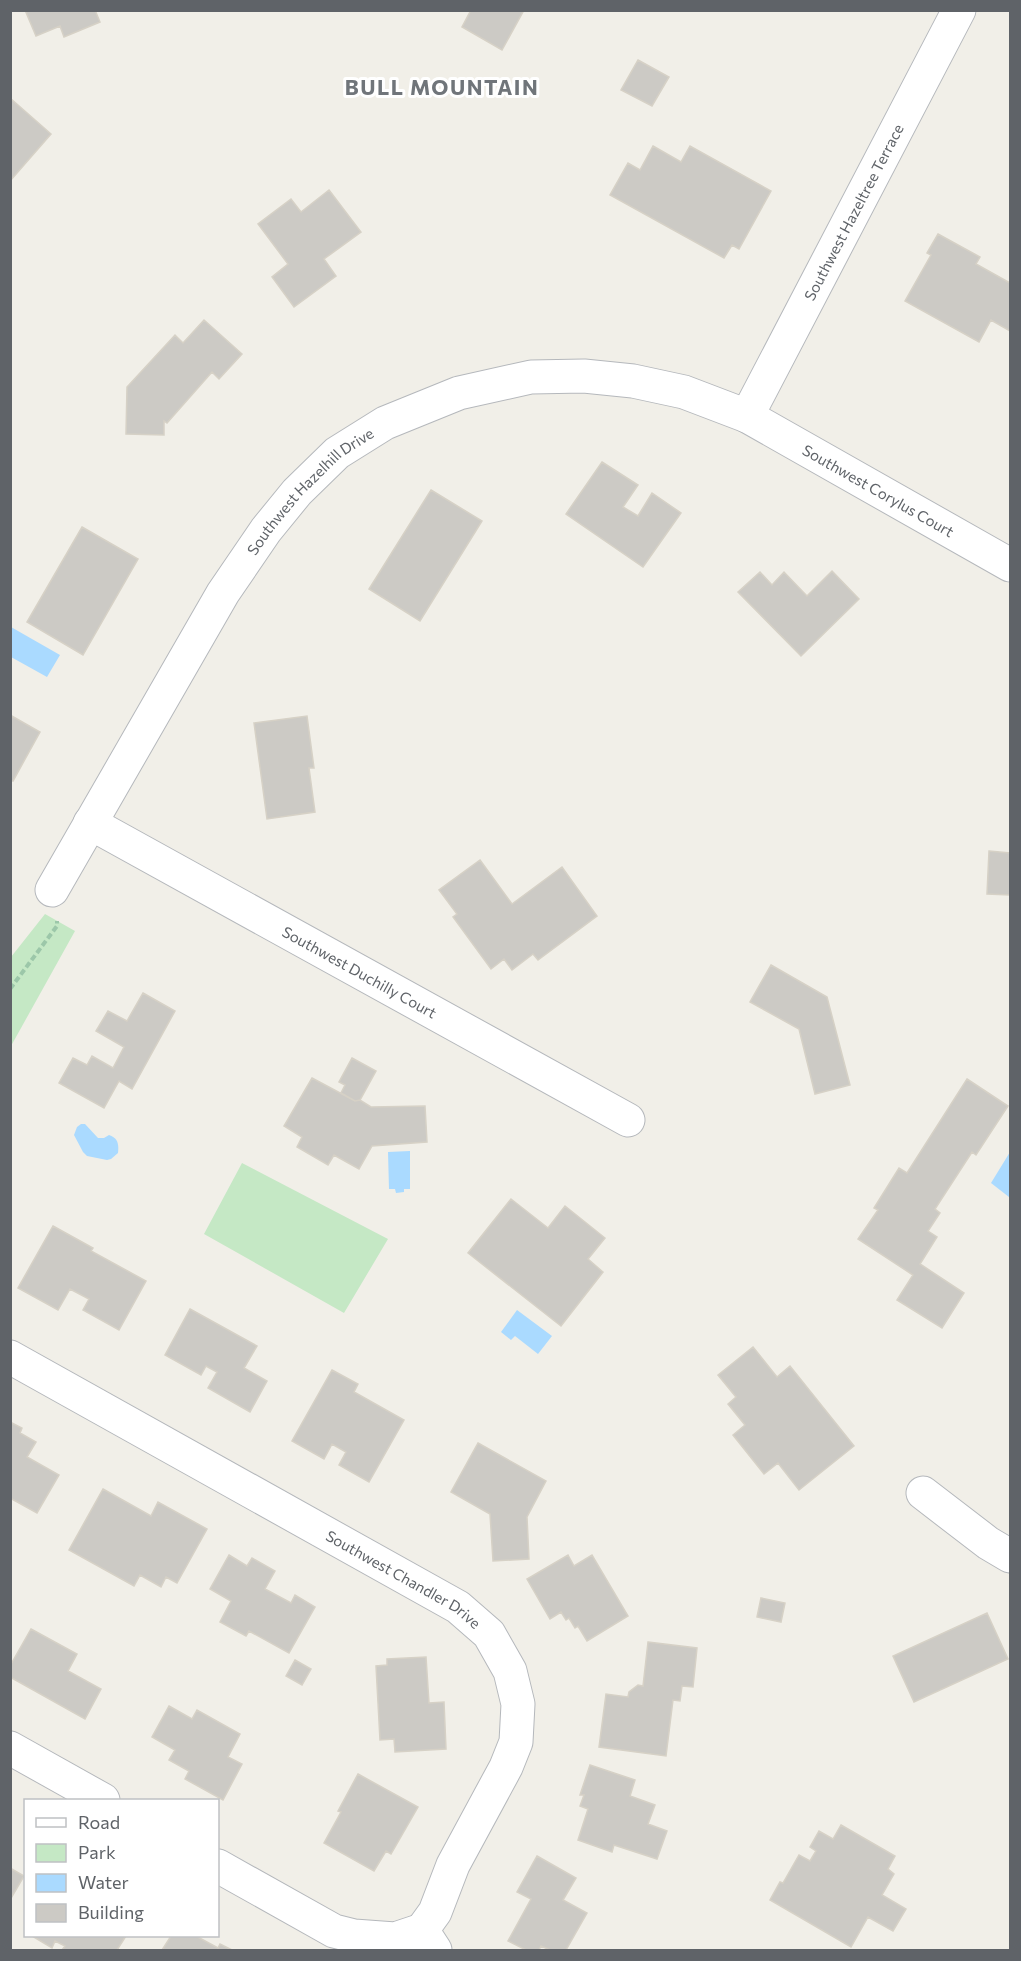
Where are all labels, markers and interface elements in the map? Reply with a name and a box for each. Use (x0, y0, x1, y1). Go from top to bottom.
district label: BULL MOUNTAIN (345, 74, 539, 99)
street label: Southwest Hazeltree Terrace (800, 121, 907, 303)
street label: Southwest Hazelhill Drive (243, 424, 377, 558)
street label: Southwest Corylus Court (800, 440, 957, 540)
street label: Southwest Duchilly Court (279, 922, 440, 1022)
street label: Southwest Chandler Drive (323, 1526, 485, 1632)
legend (24, 1799, 219, 1937)
text: Road (78, 1811, 120, 1833)
text: Park (78, 1841, 116, 1863)
text: Water (78, 1871, 129, 1893)
text: Building (78, 1901, 144, 1923)

